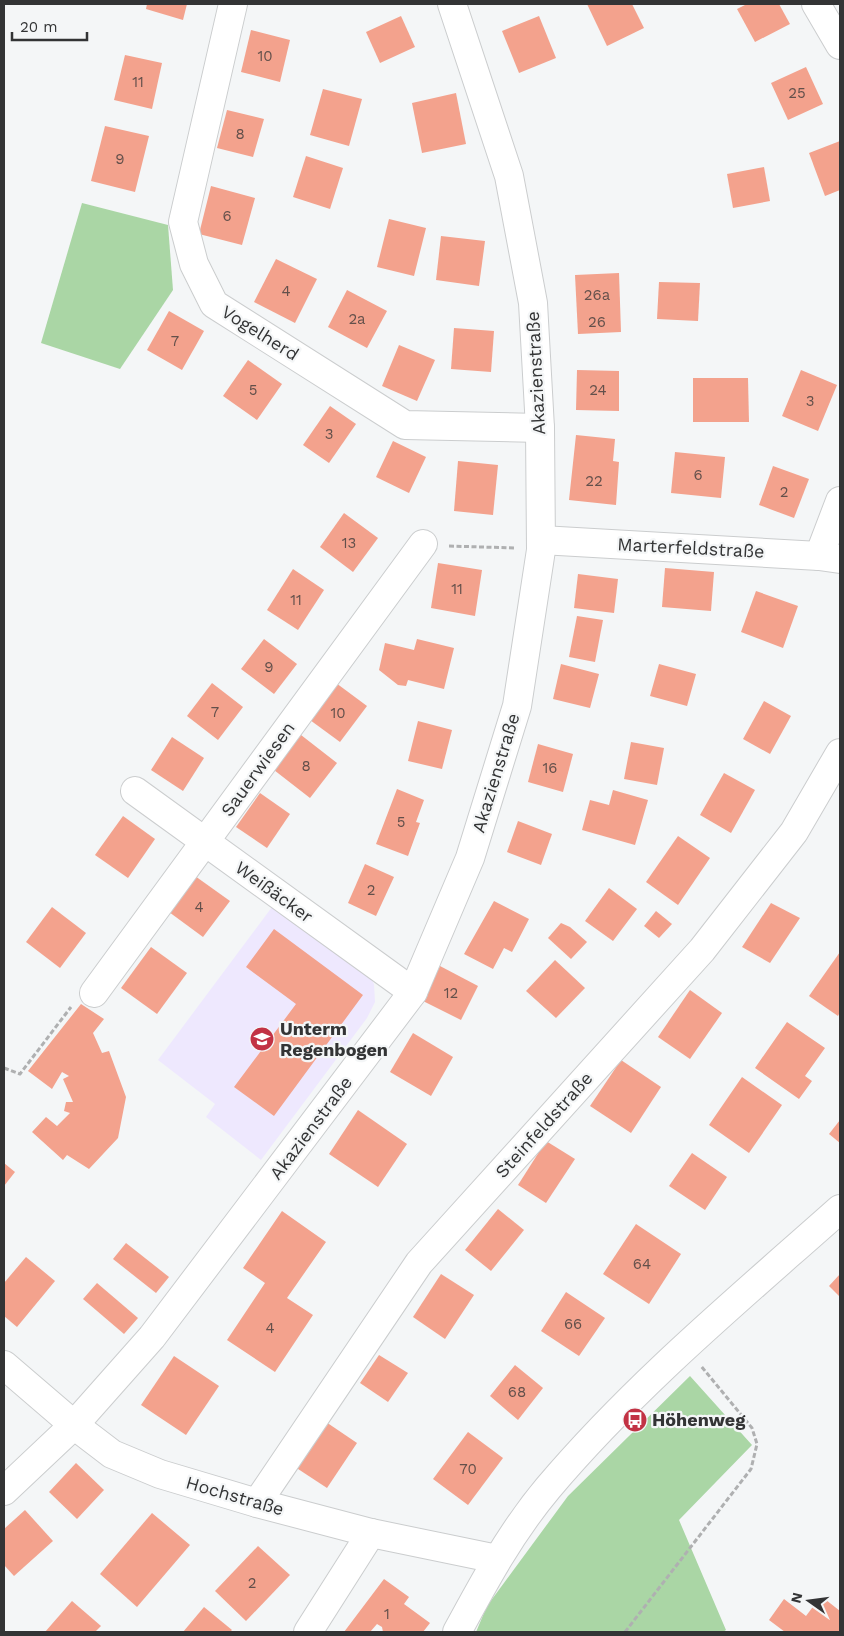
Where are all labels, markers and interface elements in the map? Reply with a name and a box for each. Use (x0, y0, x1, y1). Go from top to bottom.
scale bar (12, 10, 88, 42)
text: 20 m (20, 18, 58, 36)
house number: 10 (257, 47, 273, 65)
house number: 11 (132, 73, 144, 91)
house number: 25 (788, 84, 806, 102)
house number: 8 (235, 125, 245, 143)
house number: 9 (115, 150, 125, 168)
house number: 6 (222, 207, 232, 225)
house number: 4 (281, 282, 291, 300)
house number: 26a (584, 286, 611, 304)
street label: Vogelherd (218, 301, 303, 365)
house number: 2a (348, 310, 366, 328)
street label: Akazienstraße (522, 311, 549, 435)
house number: 26 (588, 313, 606, 331)
house number: 7 (171, 332, 179, 350)
house number: 5 (249, 381, 257, 399)
house number: 24 (589, 381, 607, 399)
house number: 3 (806, 392, 814, 410)
house number: 3 (325, 425, 333, 443)
house number: 6 (693, 466, 703, 484)
house number: 22 (585, 472, 603, 490)
house number: 2 (780, 483, 788, 501)
street label: Marterfeldstraße (617, 533, 765, 562)
house number: 13 (342, 534, 356, 552)
house number: 11 (451, 580, 463, 598)
house number: 11 (290, 591, 302, 609)
house number: 9 (264, 658, 274, 676)
house number: 7 (211, 703, 219, 721)
house number: 10 (330, 704, 346, 722)
street label: Akazienstraße (467, 711, 524, 835)
street label: Sauerwiesen (216, 717, 299, 820)
house number: 8 (301, 757, 311, 775)
house number: 16 (543, 759, 557, 777)
house number: 5 (397, 813, 405, 831)
street label: Weißäcker (231, 856, 317, 927)
house number: 2 (367, 881, 375, 899)
house number: 4 (194, 898, 204, 916)
house number: 12 (444, 984, 458, 1002)
place label: Unterm Regenbogen (280, 1018, 388, 1060)
school or university icon: Unterm Regenbogen (249, 1026, 275, 1052)
street label: Steinfeldstraße (491, 1067, 597, 1182)
street label: Akazienstraße (265, 1072, 356, 1183)
house number: 64 (633, 1255, 651, 1273)
house number: 66 (564, 1315, 582, 1333)
house number: 4 (265, 1319, 275, 1337)
house number: 68 (508, 1383, 526, 1401)
bus stop icon: Höhenweg (622, 1407, 648, 1433)
place label: Höhenweg (652, 1409, 746, 1430)
house number: 70 (459, 1460, 477, 1478)
street label: Hochstraße (184, 1472, 287, 1520)
house number: 2 (248, 1574, 256, 1592)
north arrow (784, 1576, 834, 1626)
text: N (787, 1591, 805, 1605)
house number: 1 (384, 1605, 390, 1623)

